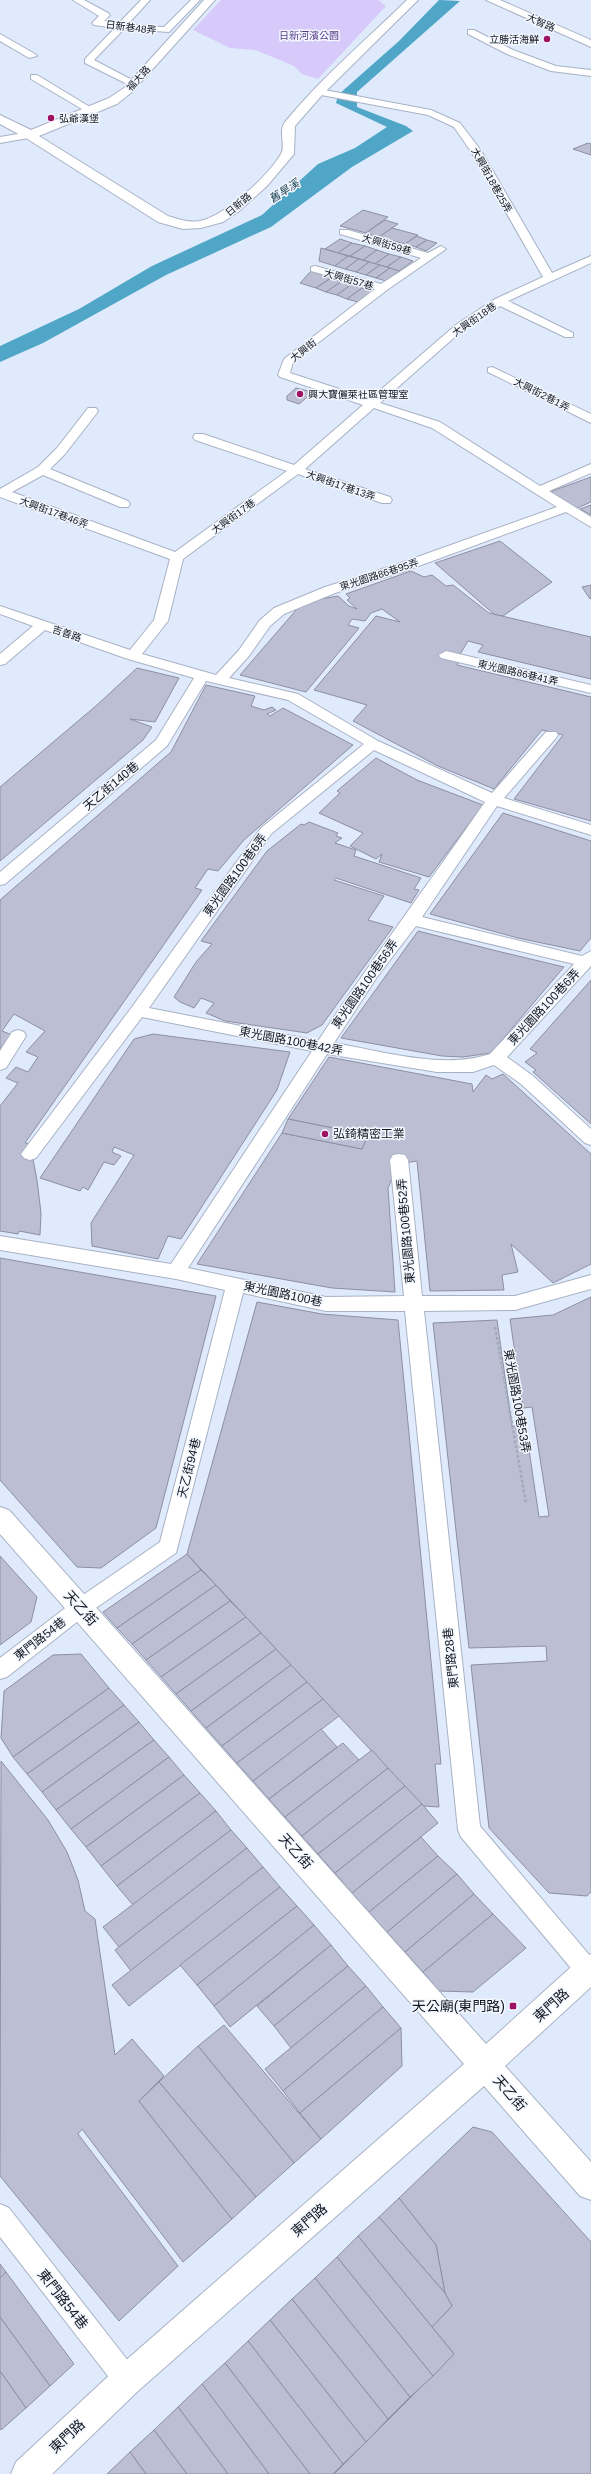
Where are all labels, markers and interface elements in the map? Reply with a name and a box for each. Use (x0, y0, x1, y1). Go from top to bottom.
street label: 大智路 (525, 12, 557, 33)
street label: 日新巷48弄 (105, 19, 157, 36)
park label: 日新河濱公園 (279, 30, 339, 41)
place label: 立勝活海鮮 (489, 34, 539, 45)
marker: 立勝活海鮮 (542, 34, 552, 44)
street label: 福大路 (124, 64, 152, 93)
marker: 弘爺漢堡 (46, 113, 56, 123)
place label: 弘爺漢堡 (59, 113, 99, 124)
street label: 大興街18巷25弄 (469, 146, 514, 215)
water label: 舊旱溪 (267, 176, 303, 205)
street label: 日新路 (223, 191, 253, 218)
street label: 大興街59巷 (361, 232, 413, 257)
street label: 大興街57巷 (323, 267, 375, 292)
street label: 大興街18巷 (450, 300, 498, 339)
street label: 大興街 (288, 337, 318, 364)
street label: 大興街2巷1弄 (512, 376, 572, 413)
marker: 興大寶儷萊社區管理室 (295, 389, 305, 399)
place label: 興大寶儷萊社區管理室 (308, 389, 408, 400)
street label: 大興街17巷13弄 (305, 469, 377, 502)
street label: 大興街17巷46弄 (18, 495, 90, 530)
street label: 大興街17巷 (209, 497, 257, 536)
street label: 東光園路86巷95弄 (338, 557, 420, 592)
street label: 吉善路 (51, 623, 83, 644)
street label: 東光園路86巷41弄 (477, 658, 559, 687)
street label: 天乙街140巷 (80, 759, 142, 813)
street label: 東光園路100巷6弄 (200, 831, 270, 919)
street label: 東光園路100巷56弄 (329, 937, 401, 1031)
street label: 東光園路100巷6弄 (505, 966, 583, 1048)
street label: 東光園路100巷42弄 (238, 1024, 344, 1058)
place label: 弘錡精密工業 (333, 1127, 405, 1141)
marker: 弘錡精密工業 (320, 1129, 330, 1139)
street label: 東光園路100巷52弄 (394, 1178, 418, 1284)
street label: 東光園路100巷 (242, 1279, 324, 1309)
street label: 東光園路100巷53弄 (501, 1348, 533, 1454)
street label: 天乙街94巷 (175, 1437, 203, 1499)
street label: 天乙街 (61, 1587, 101, 1629)
street label: 東門路54巷 (12, 1615, 68, 1663)
street label: 東門路28巷 (441, 1627, 461, 1689)
street label: 天乙街 (276, 1830, 316, 1872)
street label: 東門路 (530, 1985, 572, 2025)
place label: 天公廟(東門路) (412, 1998, 505, 2014)
marker: 天公廟(東門路) (508, 2001, 518, 2011)
street label: 天乙街 (490, 2072, 530, 2114)
street label: 東門路 (288, 2200, 330, 2240)
street label: 東門路54巷 (35, 2266, 91, 2332)
street label: 東門路 (46, 2416, 88, 2456)

